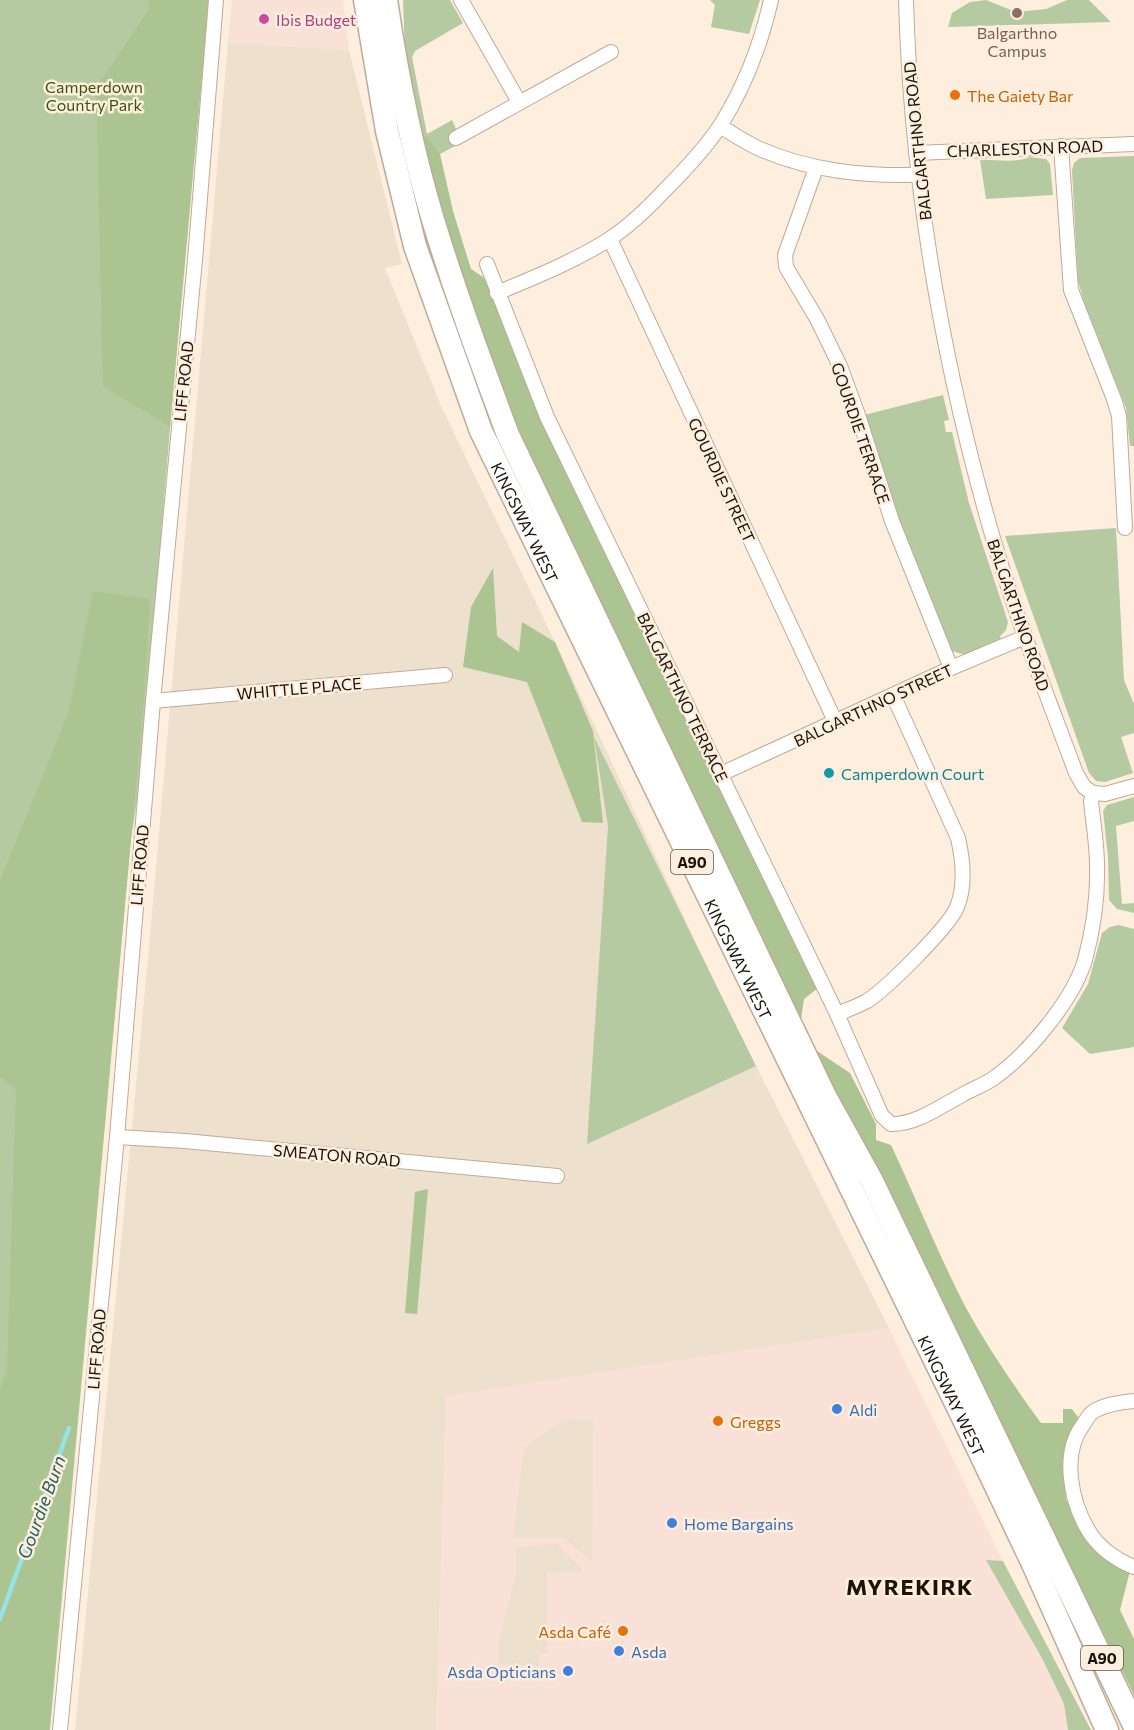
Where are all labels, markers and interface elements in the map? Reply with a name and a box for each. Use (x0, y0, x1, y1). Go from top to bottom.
marker: Balgarthno Campus (1010, 6, 1024, 20)
place label: Ibis Budget (276, 10, 357, 29)
marker: Ibis Budget (257, 12, 271, 26)
place label: Balgarthno Campus (977, 23, 1057, 60)
street label: BALGARTHNO ROAD (899, 61, 935, 221)
park label: Camperdown Country Park (45, 77, 143, 114)
place label: The Gaiety Bar (967, 86, 1074, 105)
marker: The Gaiety Bar (948, 88, 962, 102)
street label: CHARLESTON ROAD (947, 136, 1103, 160)
street label: LIFF ROAD (169, 340, 197, 422)
street label: GOURDIE TERRACE (828, 360, 894, 506)
street label: GOURDIE STREET (685, 415, 759, 545)
street label: KINGSWAY WEST (488, 459, 563, 585)
street label: BALGARTHNO ROAD (984, 536, 1054, 694)
street label: BALGARTHNO TERRACE (634, 609, 732, 785)
street label: BALGARTHNO STREET (790, 660, 956, 750)
street label: WHITTLE PLACE (236, 673, 362, 703)
place label: Camperdown Court (841, 764, 985, 783)
marker: Camperdown Court (822, 766, 836, 780)
street label: LIFF ROAD (126, 824, 152, 906)
road number: A90 (671, 850, 713, 874)
street label: KINGSWAY WEST (701, 895, 776, 1022)
street label: SMEATON ROAD (273, 1140, 401, 1170)
street label: LIFF ROAD (83, 1308, 109, 1390)
street label: KINGSWAY WEST (915, 1332, 989, 1459)
place label: Aldi (849, 1400, 877, 1419)
marker: Aldi (830, 1402, 844, 1416)
place label: Greggs (730, 1412, 781, 1431)
marker: Greggs (711, 1414, 725, 1428)
water label: Gourdie Burn (12, 1452, 70, 1562)
place label: Home Bargains (684, 1514, 794, 1533)
marker: Home Bargains (665, 1516, 679, 1530)
district label: MYREKIRK (846, 1573, 974, 1600)
place label: Asda Café (538, 1622, 611, 1641)
marker: Asda Café (616, 1624, 630, 1638)
place label: Asda (631, 1642, 667, 1661)
marker: Asda (612, 1644, 626, 1658)
road number: A90 (1081, 1646, 1123, 1670)
place label: Asda Opticians (447, 1662, 556, 1681)
marker: Asda Opticians (561, 1664, 575, 1678)

